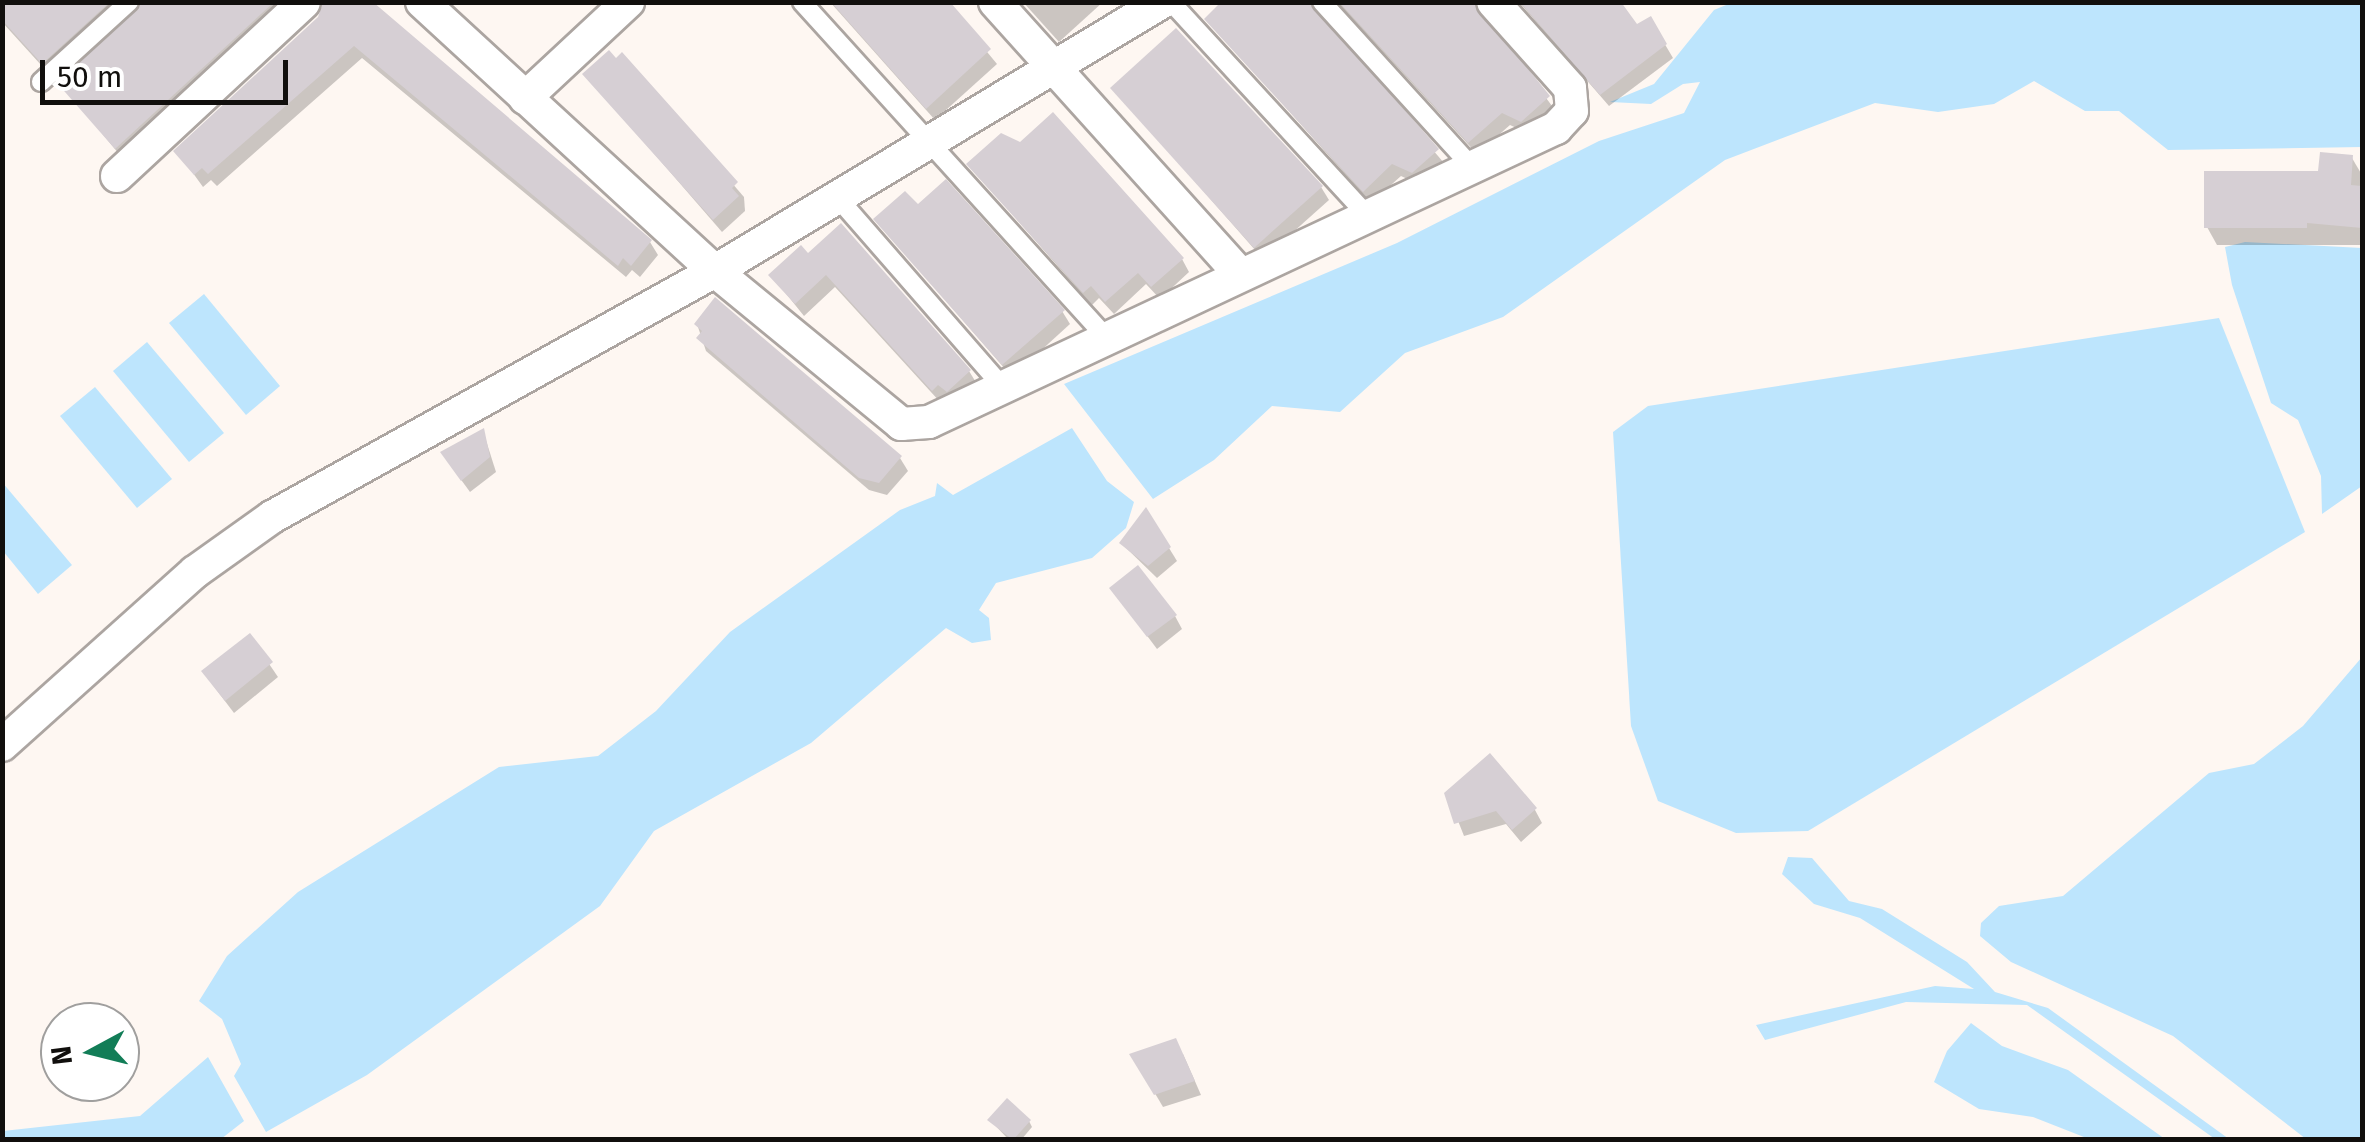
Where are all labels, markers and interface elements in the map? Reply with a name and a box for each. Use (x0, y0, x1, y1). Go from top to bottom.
scale bar (45, 40, 292, 102)
text: 50 m (57, 59, 122, 95)
north arrow (40, 1002, 140, 1102)
text: N (44, 1044, 79, 1067)

